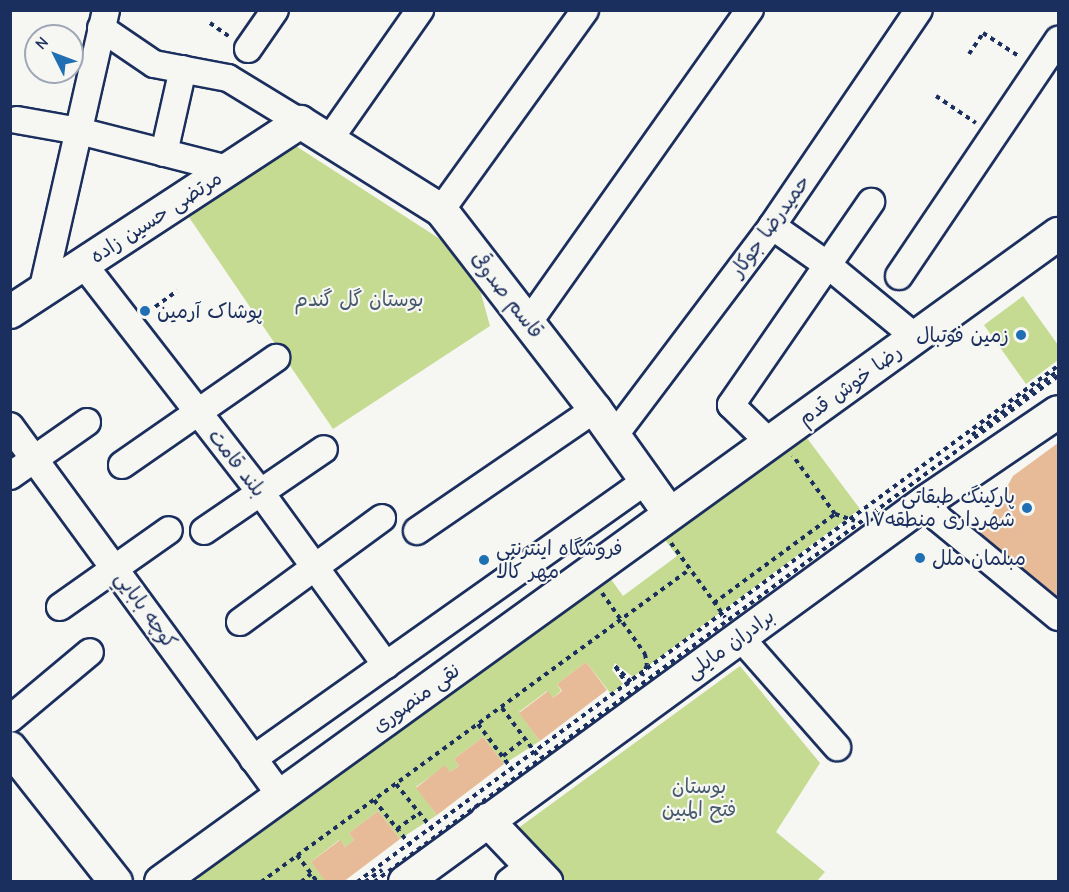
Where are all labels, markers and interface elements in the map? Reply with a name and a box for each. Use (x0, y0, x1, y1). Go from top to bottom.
north arrow (24, 24, 84, 84)
text: N (32, 33, 52, 53)
street label: مرتضی حسین زاده (86, 166, 226, 268)
street label: حمیدرضا جوکار (725, 170, 815, 282)
street label: قاسم صدوقی (466, 247, 548, 343)
park label: بوستان گل گندم (294, 287, 424, 311)
place label: پوشاک آرمین (157, 299, 263, 323)
marker: پوشاک آرمین (138, 304, 152, 318)
place label: زمین فوتبال (916, 323, 1009, 347)
marker: زمین فوتبال (1014, 328, 1028, 342)
street label: رضا خوش قدم (794, 340, 906, 430)
street label: بلند قامت (203, 424, 271, 502)
place label: پارکینگ طبقاتی شهرداری منطقه۱۷ (864, 484, 1015, 531)
marker: پارکینگ طبقاتی شهرداری منطقه۱۷ (1020, 501, 1034, 515)
place label: فروشگاه اینترنتی مهر کالا (496, 536, 623, 583)
place label: مبلمان ملل (932, 546, 1026, 570)
marker: مبلمان ملل (913, 551, 927, 565)
marker: فروشگاه اینترنتی مهر کالا (477, 553, 491, 567)
street label: كوچه بابايي (110, 567, 182, 653)
street label: برادران مایلی (681, 604, 779, 684)
street label: نقی منصوری (368, 658, 464, 738)
park label: بوستان فتح المبین (662, 775, 736, 822)

